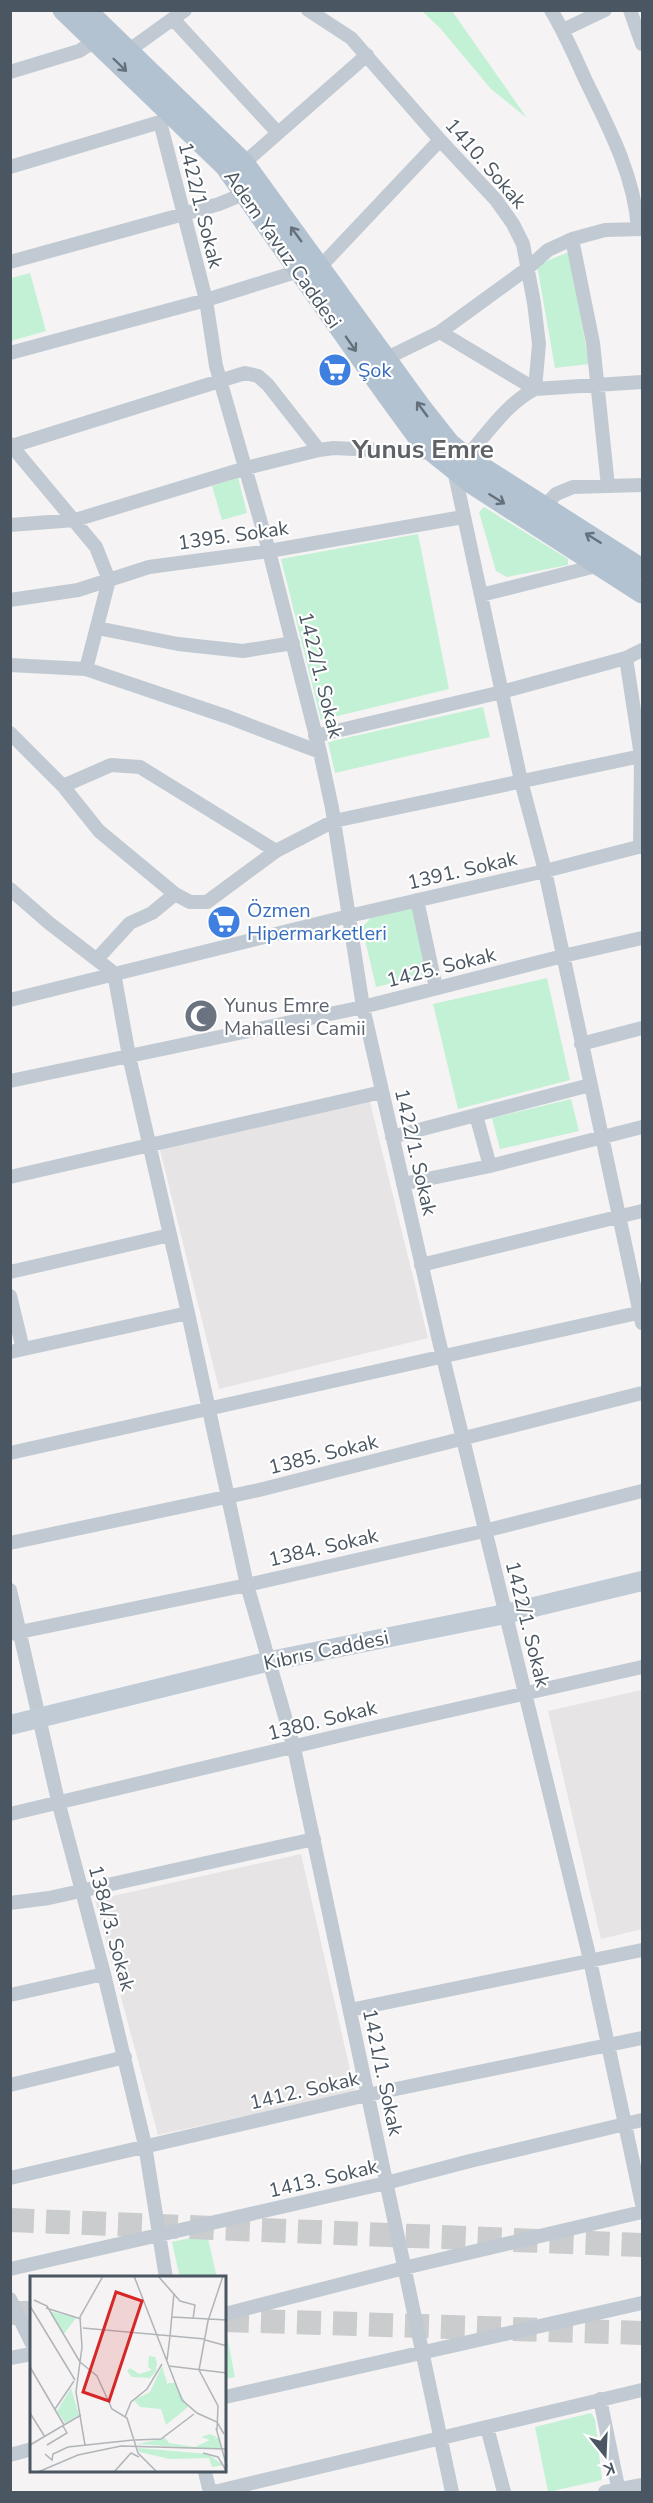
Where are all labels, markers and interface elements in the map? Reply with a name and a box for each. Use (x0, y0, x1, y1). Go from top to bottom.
one-way arrow (113, 58, 128, 73)
street label: 1410. Sokak (439, 112, 533, 215)
street label: 1422/1. Sokak (172, 139, 229, 272)
street label: Adem Yavuz Caddesi (218, 165, 348, 334)
one-way arrow (290, 226, 302, 242)
one-way arrow (345, 335, 357, 351)
supermarket icon: Şok (317, 352, 353, 388)
place label: Şok (358, 357, 392, 384)
one-way arrow (416, 401, 428, 417)
district label: Yunus Emre (351, 432, 494, 467)
one-way arrow (488, 494, 505, 506)
street label: 1395. Sokak (176, 514, 291, 557)
one-way arrow (585, 532, 602, 544)
street label: 1422/1. Sokak (292, 609, 349, 742)
street label: 1391. Sokak (405, 845, 521, 896)
place label: Özmen Hipermarketleri (247, 897, 387, 947)
supermarket icon: Özmen Hipermarketleri (206, 904, 242, 940)
street label: 1425. Sokak (384, 941, 500, 994)
place label: Yunus Emre Mahallesi Camii (223, 992, 366, 1042)
mosque icon: Yunus Emre Mahallesi Camii (183, 998, 219, 1034)
street label: 1422/1. Sokak (388, 1086, 443, 1219)
street label: 1385. Sokak (266, 1428, 382, 1481)
street label: 1384. Sokak (266, 1522, 382, 1573)
street label: 1422/1. Sokak (499, 1558, 556, 1691)
street label: Kıbrıs Caddesi (261, 1624, 391, 1677)
street label: 1380. Sokak (265, 1694, 381, 1747)
street label: 1384/3. Sokak (82, 1862, 142, 1995)
street label: 1421/1. Sokak (356, 2006, 409, 2139)
street label: 1412. Sokak (247, 2065, 363, 2116)
street label: 1413. Sokak (266, 2153, 382, 2204)
inset map (30, 2276, 226, 2473)
north arrow (575, 2425, 635, 2485)
text: K (600, 2456, 618, 2481)

